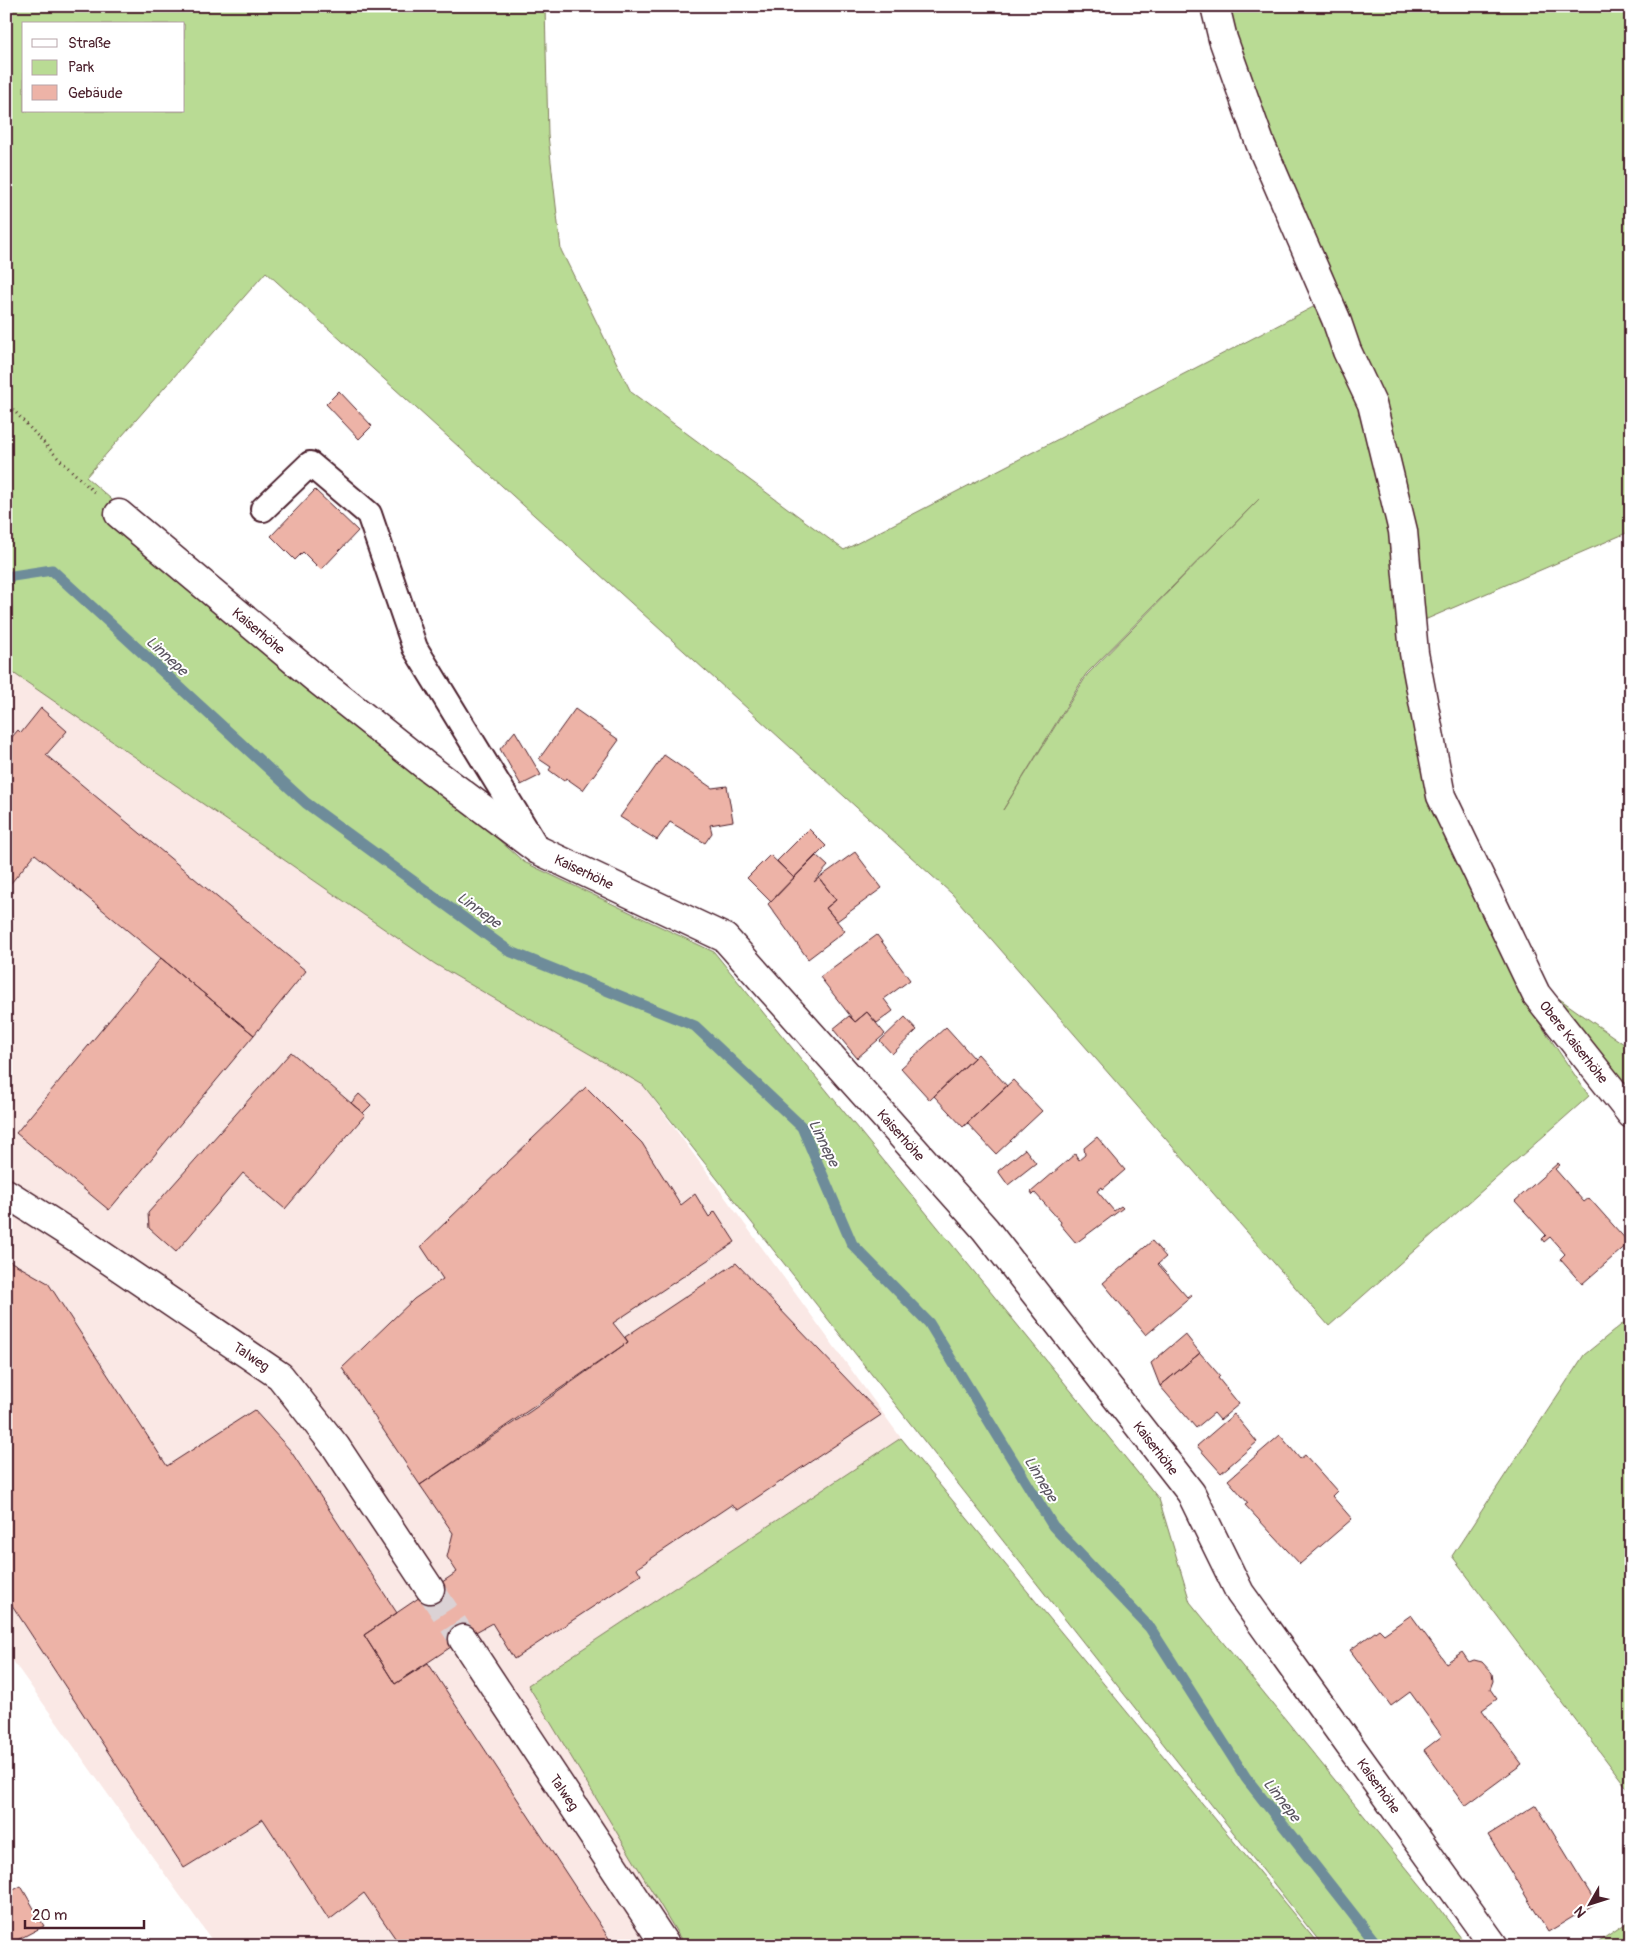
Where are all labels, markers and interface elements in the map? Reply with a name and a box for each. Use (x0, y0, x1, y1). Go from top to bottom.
legend (22, 22, 185, 112)
text: Straße (68, 34, 111, 53)
text: Park (68, 58, 95, 77)
text: Gebäude (68, 84, 123, 103)
street label: Kaiserhöhe (229, 604, 288, 658)
water label: Linnepe (142, 632, 193, 681)
street label: Kaiserhöhe (551, 851, 616, 893)
water label: Linnepe (453, 888, 506, 934)
street label: Obere Kaiserhöhe (1536, 997, 1612, 1087)
street label: Kaiserhöhe (873, 1106, 928, 1165)
water label: Linnepe (804, 1117, 844, 1171)
street label: Talweg (230, 1339, 273, 1375)
street label: Kaiserhöhe (1129, 1418, 1182, 1479)
water label: Linnepe (1020, 1453, 1062, 1507)
street label: Kaiserhöhe (1353, 1756, 1404, 1817)
street label: Talweg (546, 1771, 582, 1814)
water label: Linnepe (1259, 1775, 1305, 1827)
north arrow (1564, 1880, 1614, 1930)
scale bar (25, 1897, 144, 1929)
text: N (1571, 1903, 1590, 1921)
text: 20 m (32, 1906, 67, 1925)

